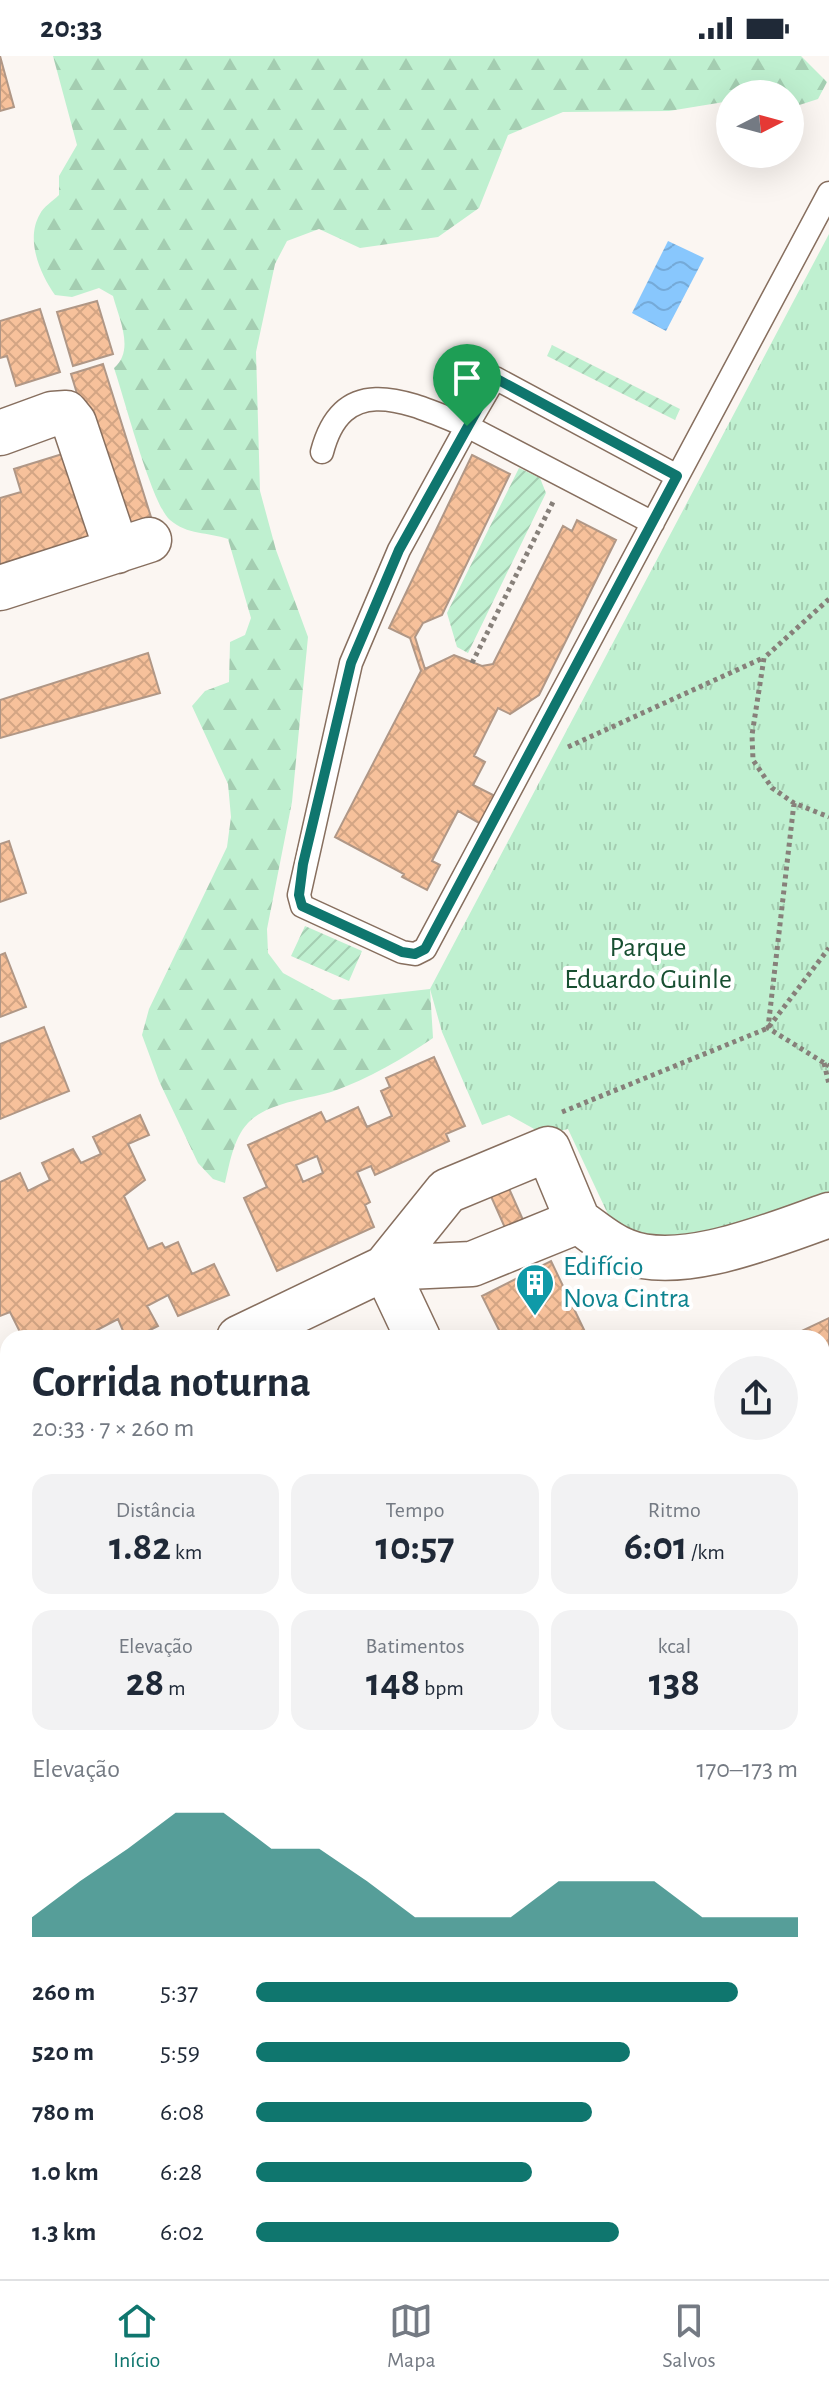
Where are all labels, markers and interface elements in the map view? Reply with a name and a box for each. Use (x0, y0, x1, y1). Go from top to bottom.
text: 20:33 (40, 13, 103, 43)
north arrow (716, 80, 804, 168)
map controls (716, 80, 804, 168)
pin (433, 344, 501, 426)
icon: arrive (445, 356, 489, 400)
park label: Parque Eduardo Guinle (564, 934, 732, 994)
place label: Edifício Nova Cintra (563, 1253, 690, 1313)
building icon: Edifício Nova Cintra (514, 1262, 556, 1317)
button: share (714, 1356, 798, 1440)
text: Corrida noturna (32, 1361, 311, 1405)
text: 20:33 · 7 × 260 m (32, 1415, 194, 1441)
text: Distância (116, 1499, 196, 1521)
text: Tempo (385, 1499, 445, 1521)
text: Ritmo (648, 1499, 701, 1521)
text: 1.82 (109, 1527, 171, 1567)
text: 10:57 (376, 1527, 454, 1567)
text: 6:01 (624, 1527, 687, 1567)
text: km (171, 1541, 202, 1563)
text: /km (687, 1541, 725, 1563)
text: Elevação (118, 1635, 193, 1657)
text: Batimentos (365, 1635, 465, 1657)
text: kcal (658, 1635, 691, 1657)
text: 28 (126, 1663, 164, 1703)
text: 148 (366, 1663, 420, 1703)
text: 138 (649, 1663, 700, 1703)
text: m (164, 1677, 186, 1699)
text: bpm (420, 1677, 464, 1699)
text: Elevação (32, 1756, 120, 1782)
text: 170–173 m (697, 1756, 798, 1782)
text: 260 m (32, 1979, 95, 2005)
text: 5:37 (160, 1979, 198, 2005)
text: 520 m (32, 2039, 94, 2065)
text: 5:59 (160, 2039, 200, 2065)
text: 780 m (32, 2099, 95, 2125)
text: 6:08 (160, 2099, 204, 2125)
text: 1.0 km (32, 2159, 99, 2185)
text: 6:28 (160, 2159, 202, 2185)
text: 1.3 km (32, 2219, 96, 2245)
text: 6:02 (160, 2219, 204, 2245)
tab: Início (113, 2299, 160, 2373)
tab: Mapa (387, 2299, 436, 2373)
tab: Salvos (662, 2299, 716, 2373)

